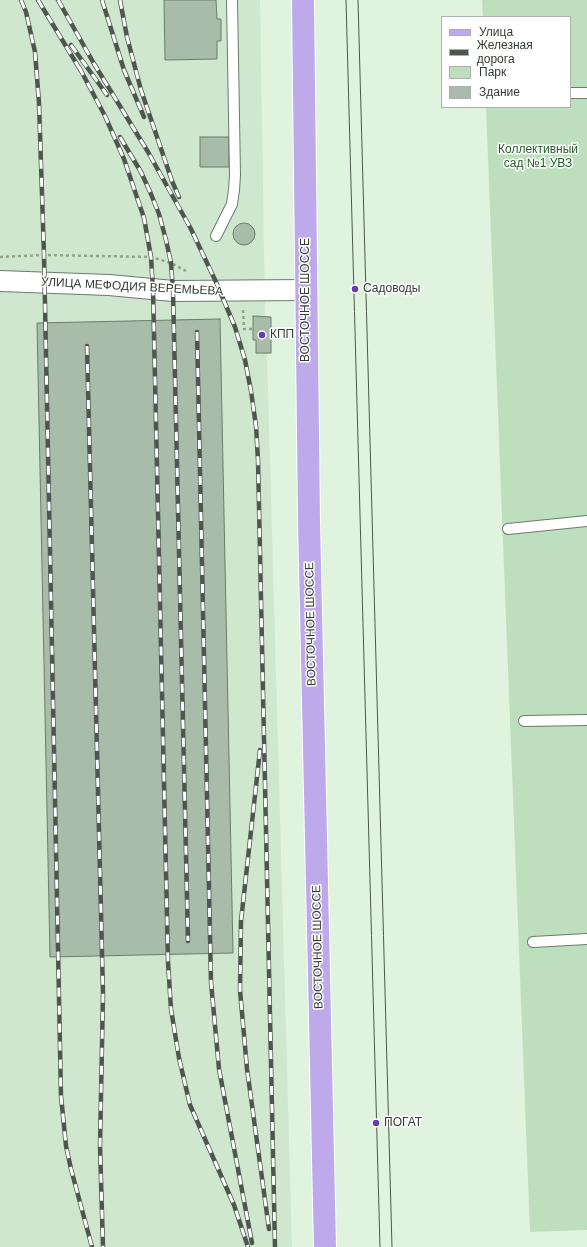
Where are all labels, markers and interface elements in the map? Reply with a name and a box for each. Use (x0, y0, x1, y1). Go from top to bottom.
legend (441, 16, 571, 108)
text: Улица (479, 25, 513, 39)
text: Железная дорога (477, 38, 533, 66)
text: Парк (479, 65, 506, 79)
text: Здание (479, 85, 520, 99)
park label: Коллективный сад №1 УВЗ (498, 143, 578, 171)
street label: ВОСТОЧНОЕ ШОССЕ (299, 238, 313, 362)
street label: УЛИЦА МЕФОДИЯ ВЕРЕМЬЕВА (41, 275, 223, 299)
place label: Садоводы (363, 282, 420, 296)
marker: Садоводы (350, 284, 360, 294)
place label: КПП (270, 328, 294, 342)
marker: КПП (257, 330, 267, 340)
street label: ВОСТОЧНОЕ ШОССЕ (303, 562, 319, 686)
street label: ВОСТОЧНОЕ ШОССЕ (310, 885, 326, 1009)
place label: ПОГАТ (384, 1116, 422, 1130)
marker: ПОГАТ (371, 1118, 381, 1128)

